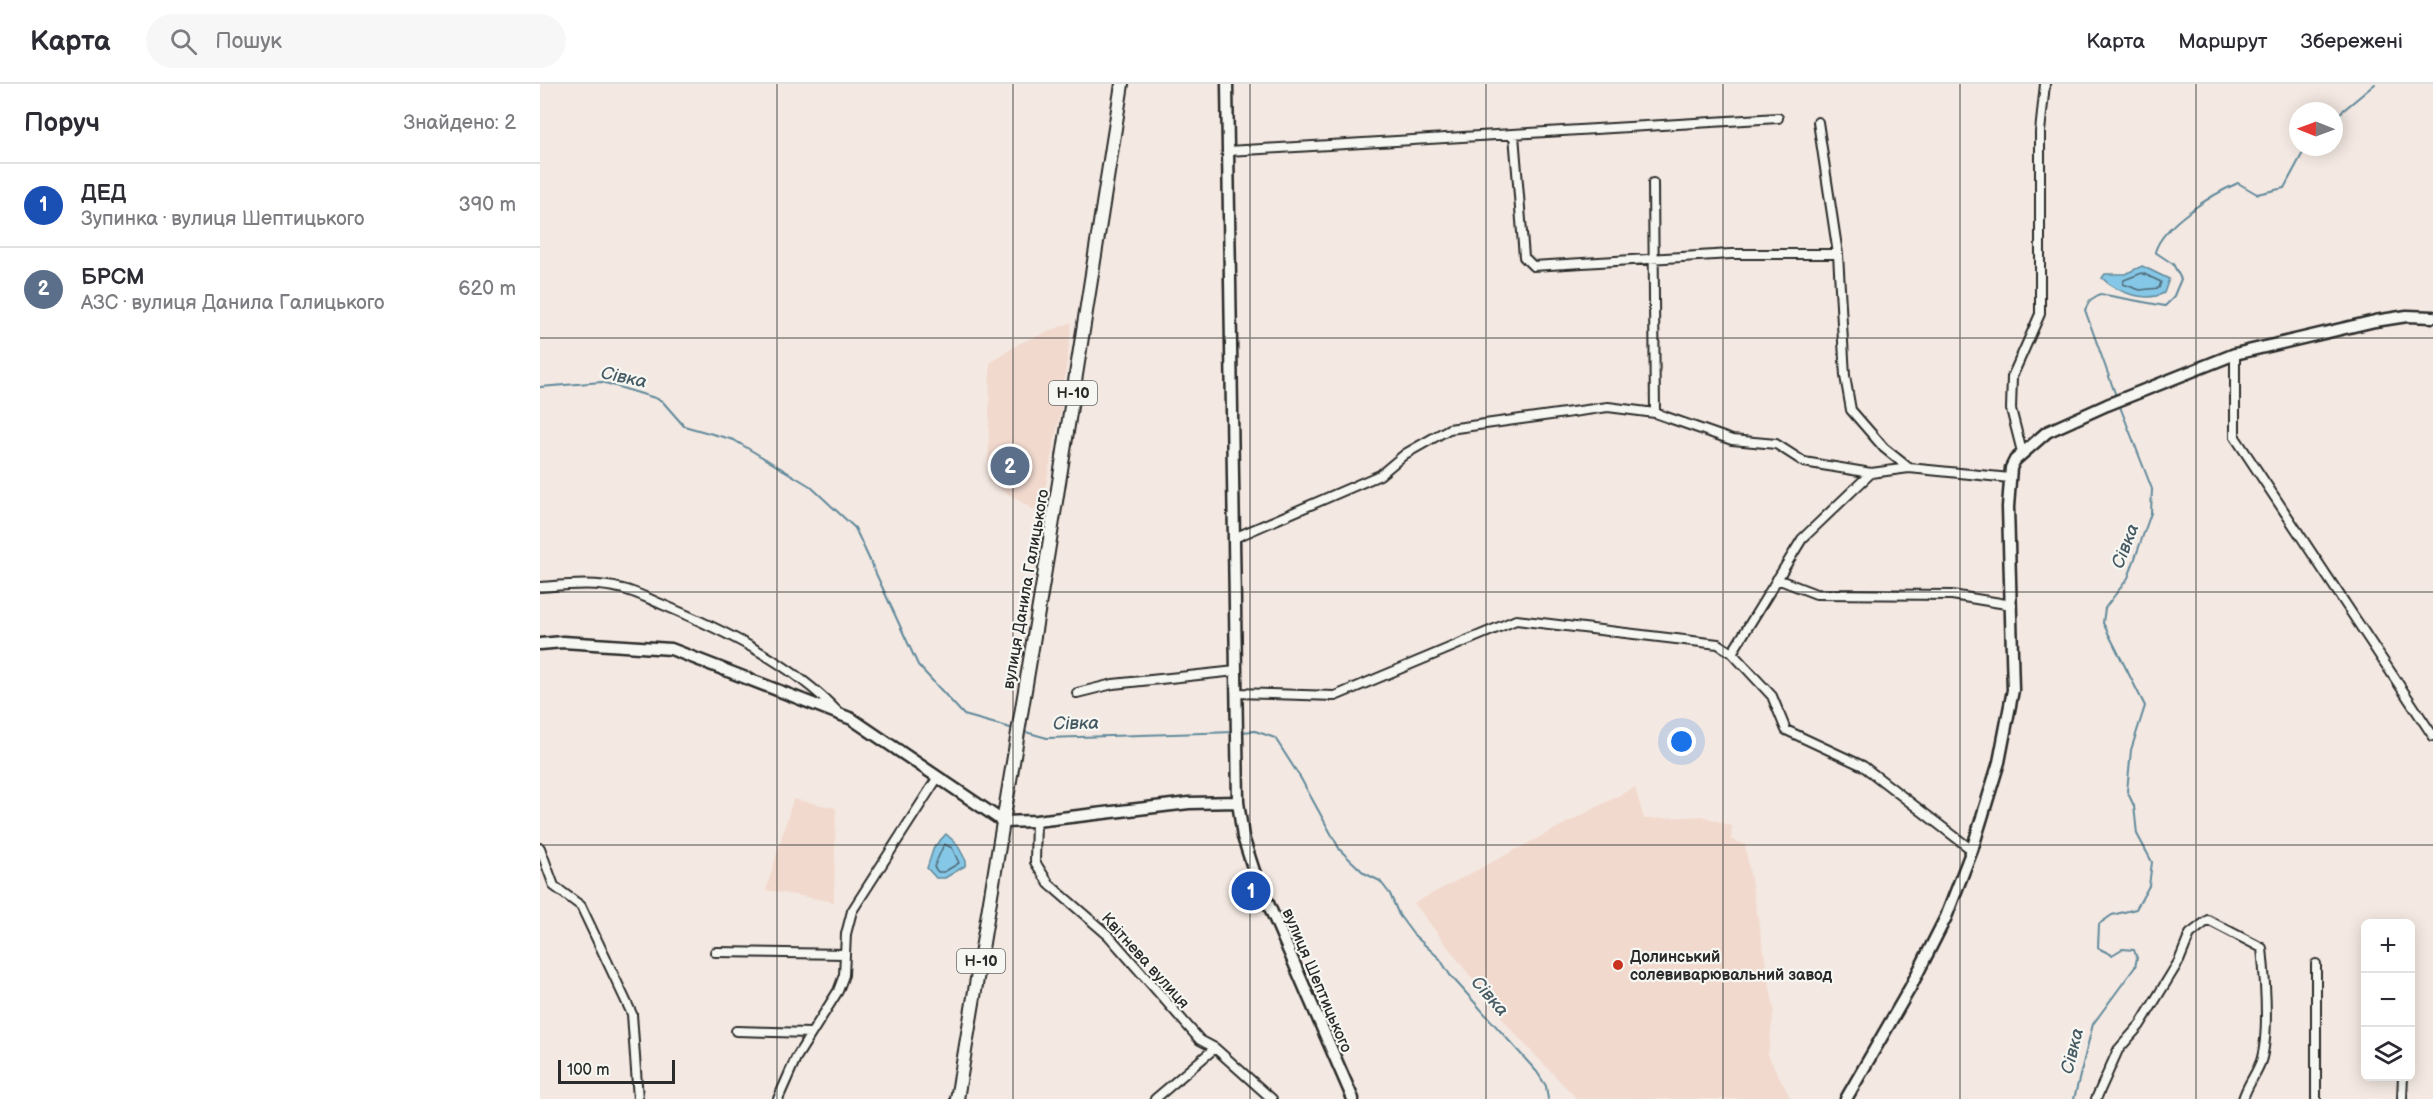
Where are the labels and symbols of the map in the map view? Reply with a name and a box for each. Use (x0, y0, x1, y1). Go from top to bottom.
north arrow (2289, 102, 2343, 156)
water label: Сівка (599, 362, 649, 393)
road number: Н-10 (1049, 381, 1097, 405)
pin: 2 (990, 444, 1030, 488)
street label: вулиця Данила Галицького (1000, 488, 1053, 691)
water label: Сівка (2107, 521, 2144, 572)
water label: Сівка (1053, 713, 1099, 734)
your location (1667, 727, 1696, 756)
pin: 1 (1232, 868, 1270, 914)
street label: вулиця Шептицького (1278, 906, 1356, 1055)
street label: Квітнева вулиця (1097, 909, 1193, 1013)
place label: Долинський солевиварювальний завод (1630, 948, 1832, 985)
road number: Н-10 (957, 949, 1005, 973)
marker: Долинський солевиварювальний завод (1611, 958, 1625, 972)
water label: Сівка (1467, 972, 1513, 1021)
water label: Сівка (2057, 1026, 2088, 1076)
scale bar (558, 1057, 675, 1084)

